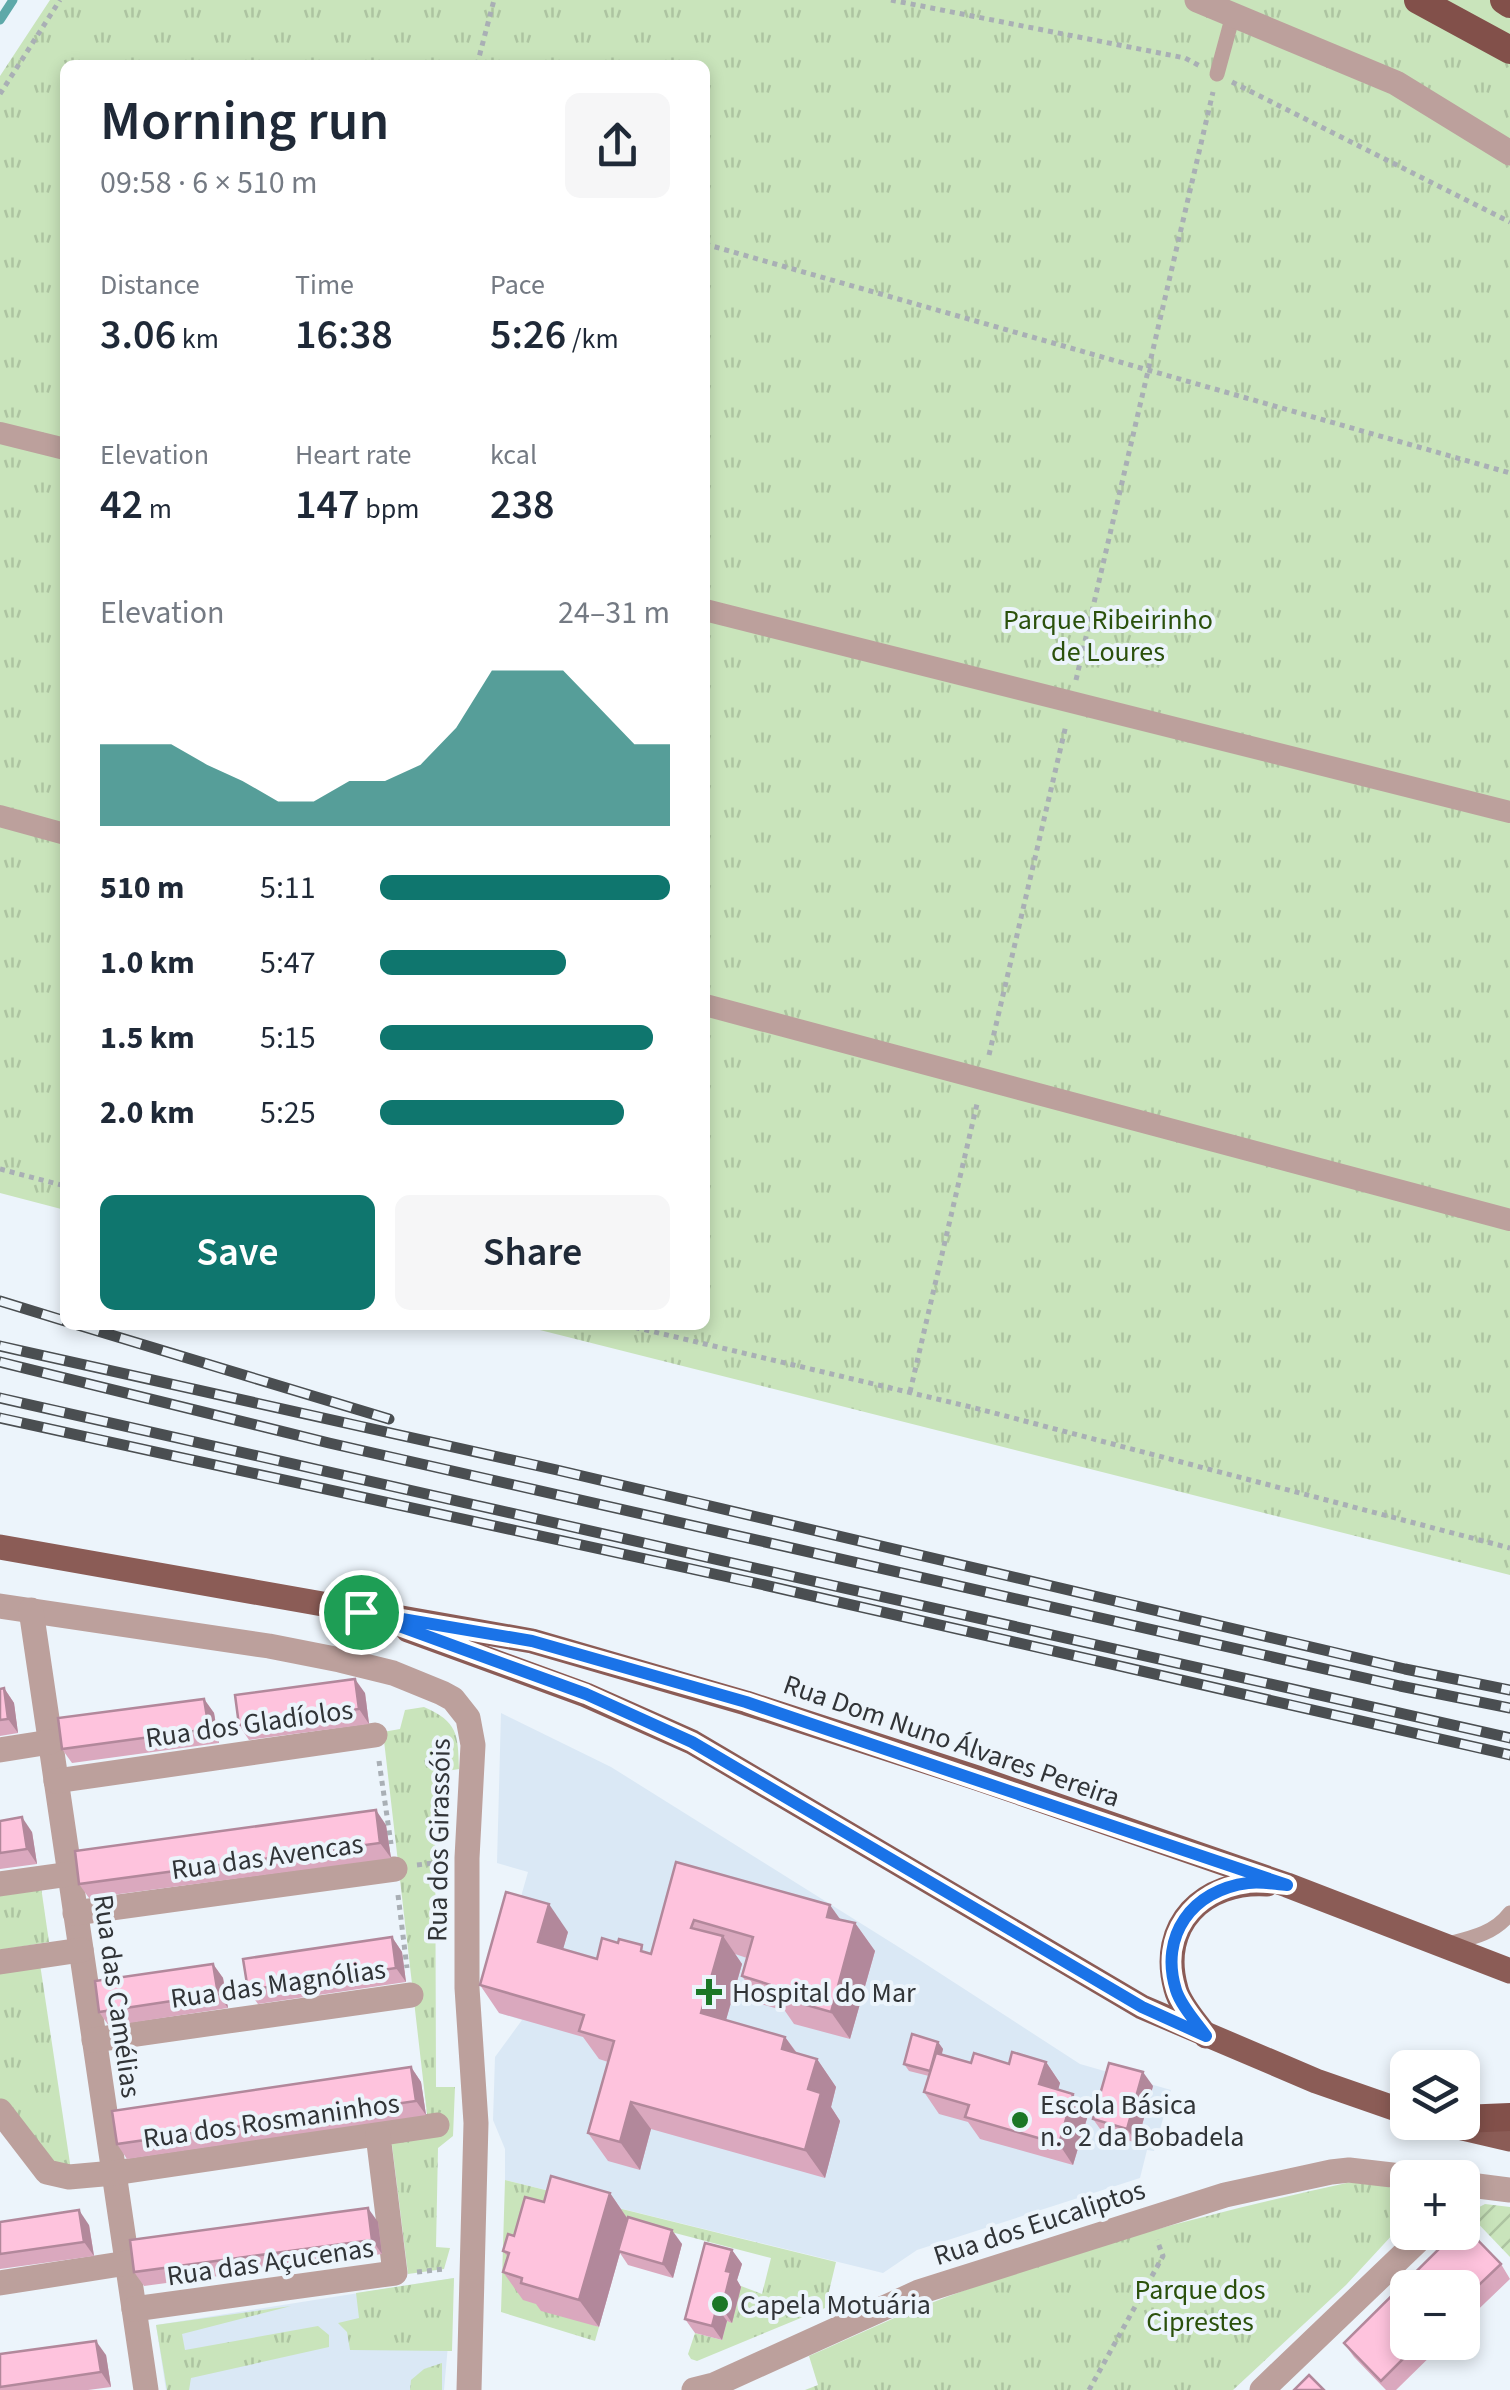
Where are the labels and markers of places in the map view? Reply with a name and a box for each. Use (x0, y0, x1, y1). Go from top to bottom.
pin (319, 1570, 404, 1655)
place label: Hospital do Mar (732, 1973, 916, 2013)
marker: Hospital do Mar (696, 1979, 722, 2005)
place label: Escola Básica n.º 2 da Bobadela (1040, 2085, 1244, 2157)
marker: Escola Básica n.º 2 da Bobadela (1009, 2109, 1031, 2131)
place label: Capela Motuária (740, 2285, 931, 2325)
marker: Capela Motuária (709, 2293, 731, 2315)

